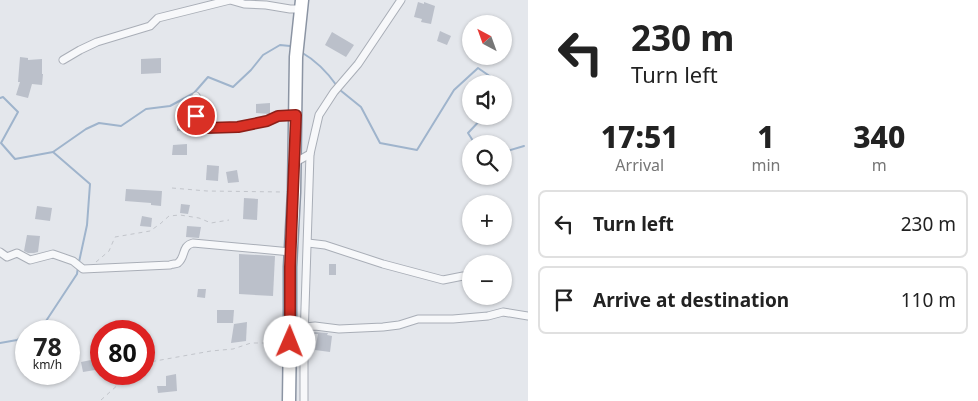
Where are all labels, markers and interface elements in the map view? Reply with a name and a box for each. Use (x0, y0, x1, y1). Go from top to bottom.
text: 230 m (631, 14, 734, 61)
north arrow (462, 15, 512, 65)
map controls (462, 15, 512, 305)
icon: left (548, 20, 613, 85)
text: Turn left (631, 59, 718, 89)
button: sound (462, 75, 512, 125)
pin (175, 95, 217, 137)
icon: arrive (182, 102, 210, 130)
text: 17:51 (601, 116, 679, 157)
text: 1 (757, 116, 775, 157)
text: 340 (853, 116, 905, 157)
button: search (462, 135, 512, 185)
text: Arrival (615, 154, 664, 176)
text: min (751, 154, 780, 176)
text: m (872, 154, 887, 176)
button: + (462, 195, 512, 245)
icon: left (550, 210, 578, 238)
text: Turn left (593, 211, 674, 237)
text: 230 m (901, 211, 956, 237)
button: − (462, 255, 512, 305)
icon: arrive (550, 286, 578, 314)
text: Arrive at destination (593, 287, 789, 313)
text: 110 m (901, 287, 956, 313)
position arrow (263, 315, 315, 367)
speed limit sign: 80 (90, 320, 155, 385)
text: 78 (33, 329, 62, 363)
text: km/h (33, 356, 62, 373)

